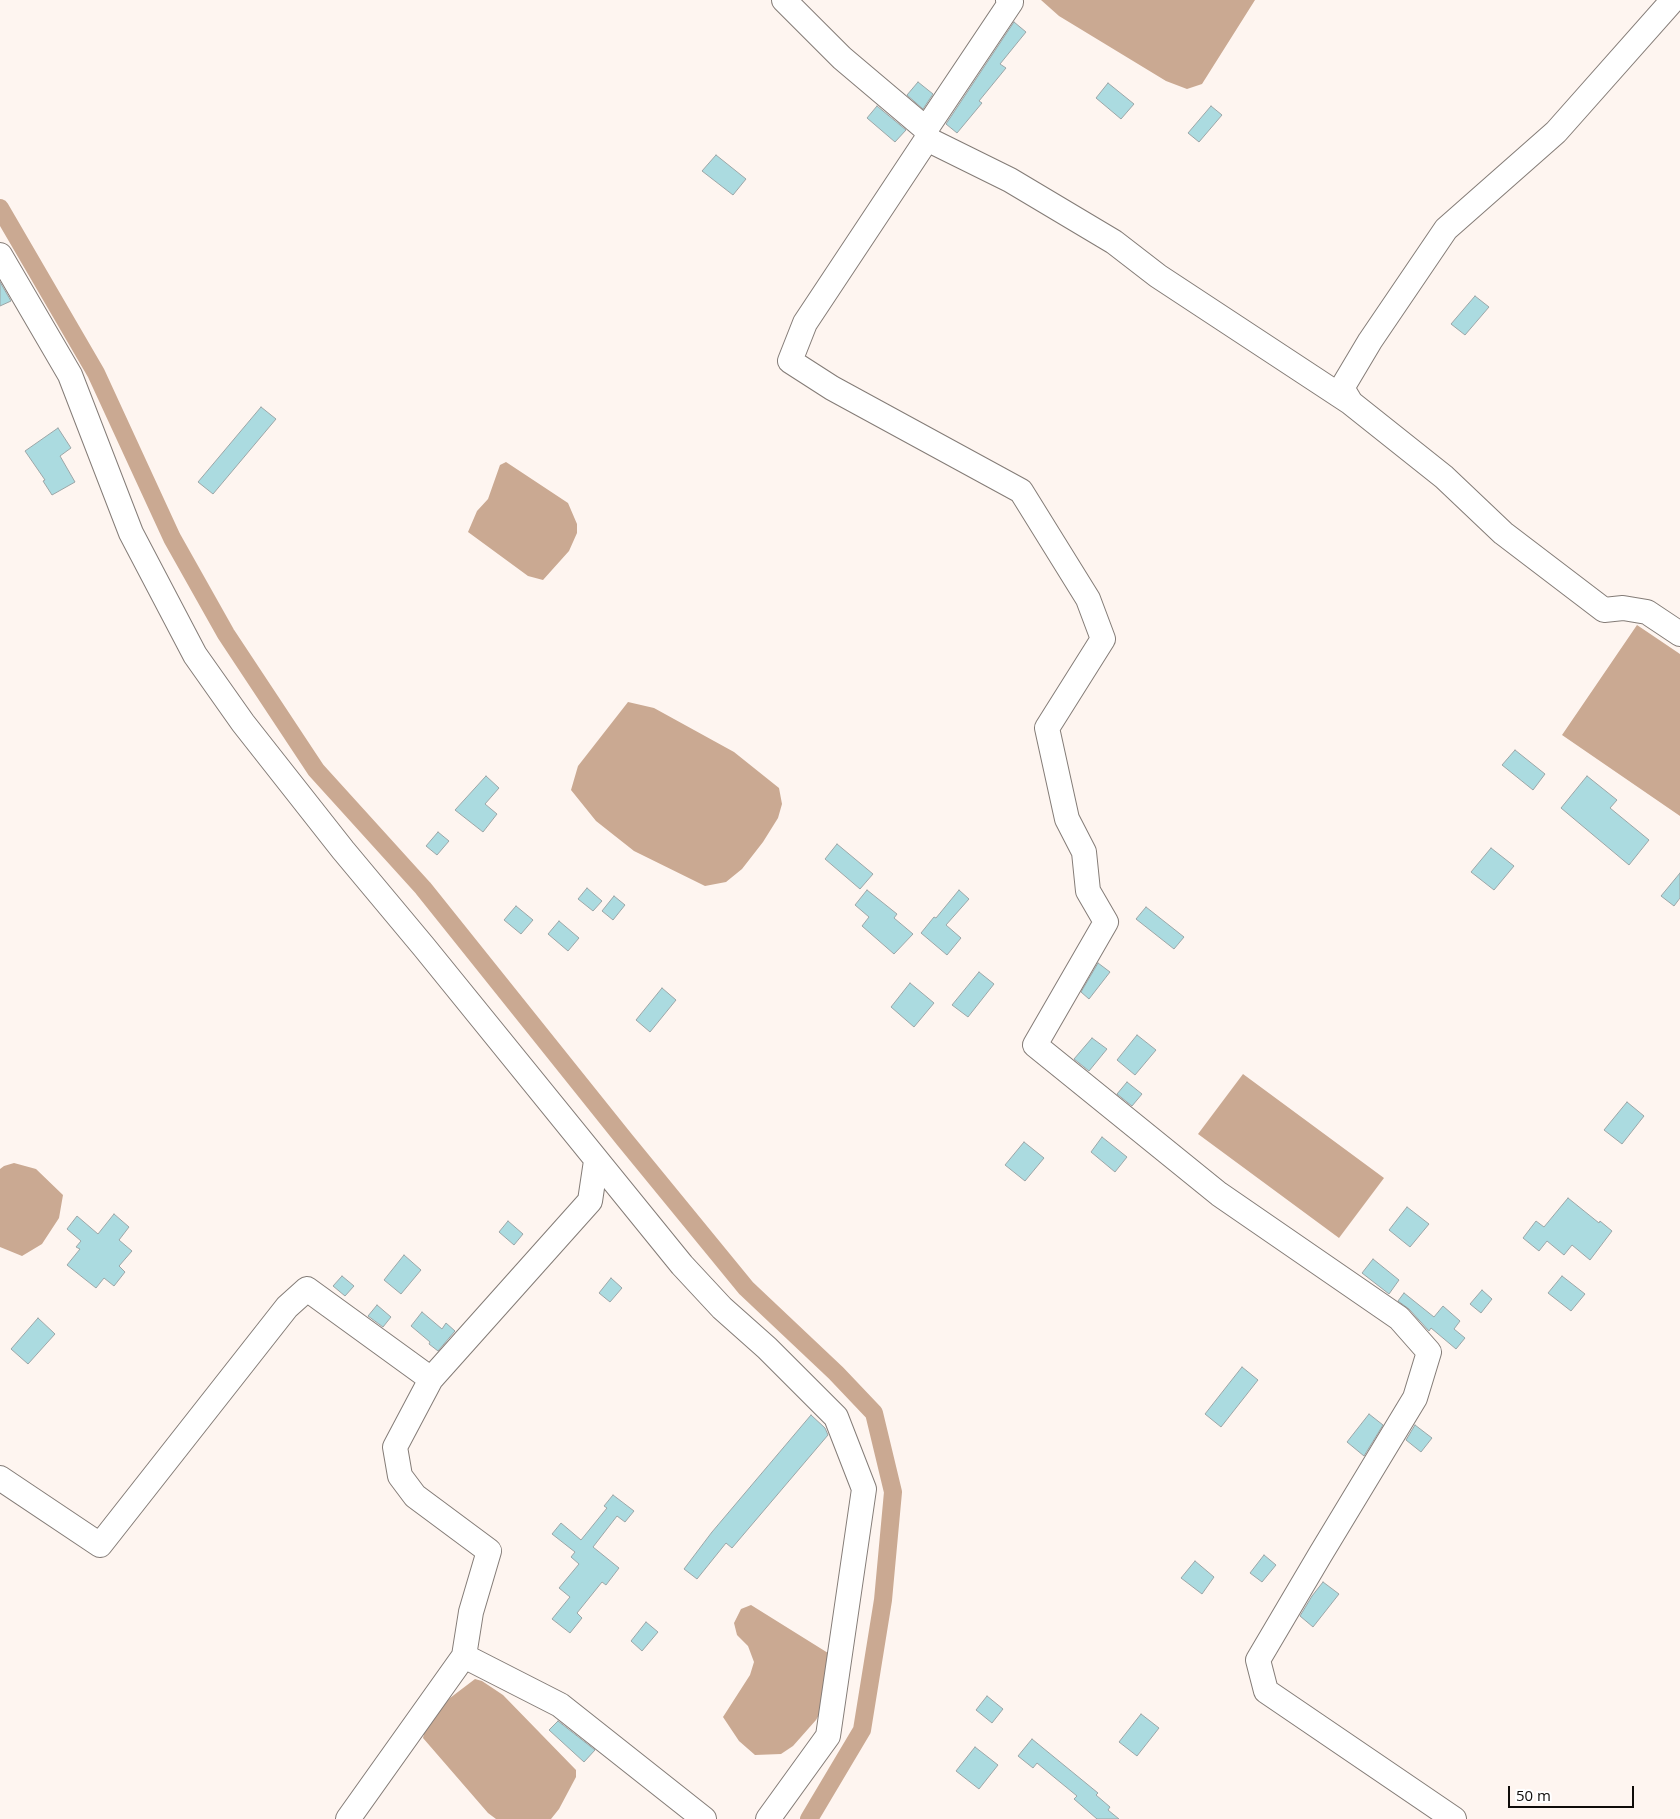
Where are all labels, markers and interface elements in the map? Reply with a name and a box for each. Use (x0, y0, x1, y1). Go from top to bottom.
scale bar (1510, 1776, 1636, 1808)
text: 50 m (1516, 1785, 1551, 1805)

